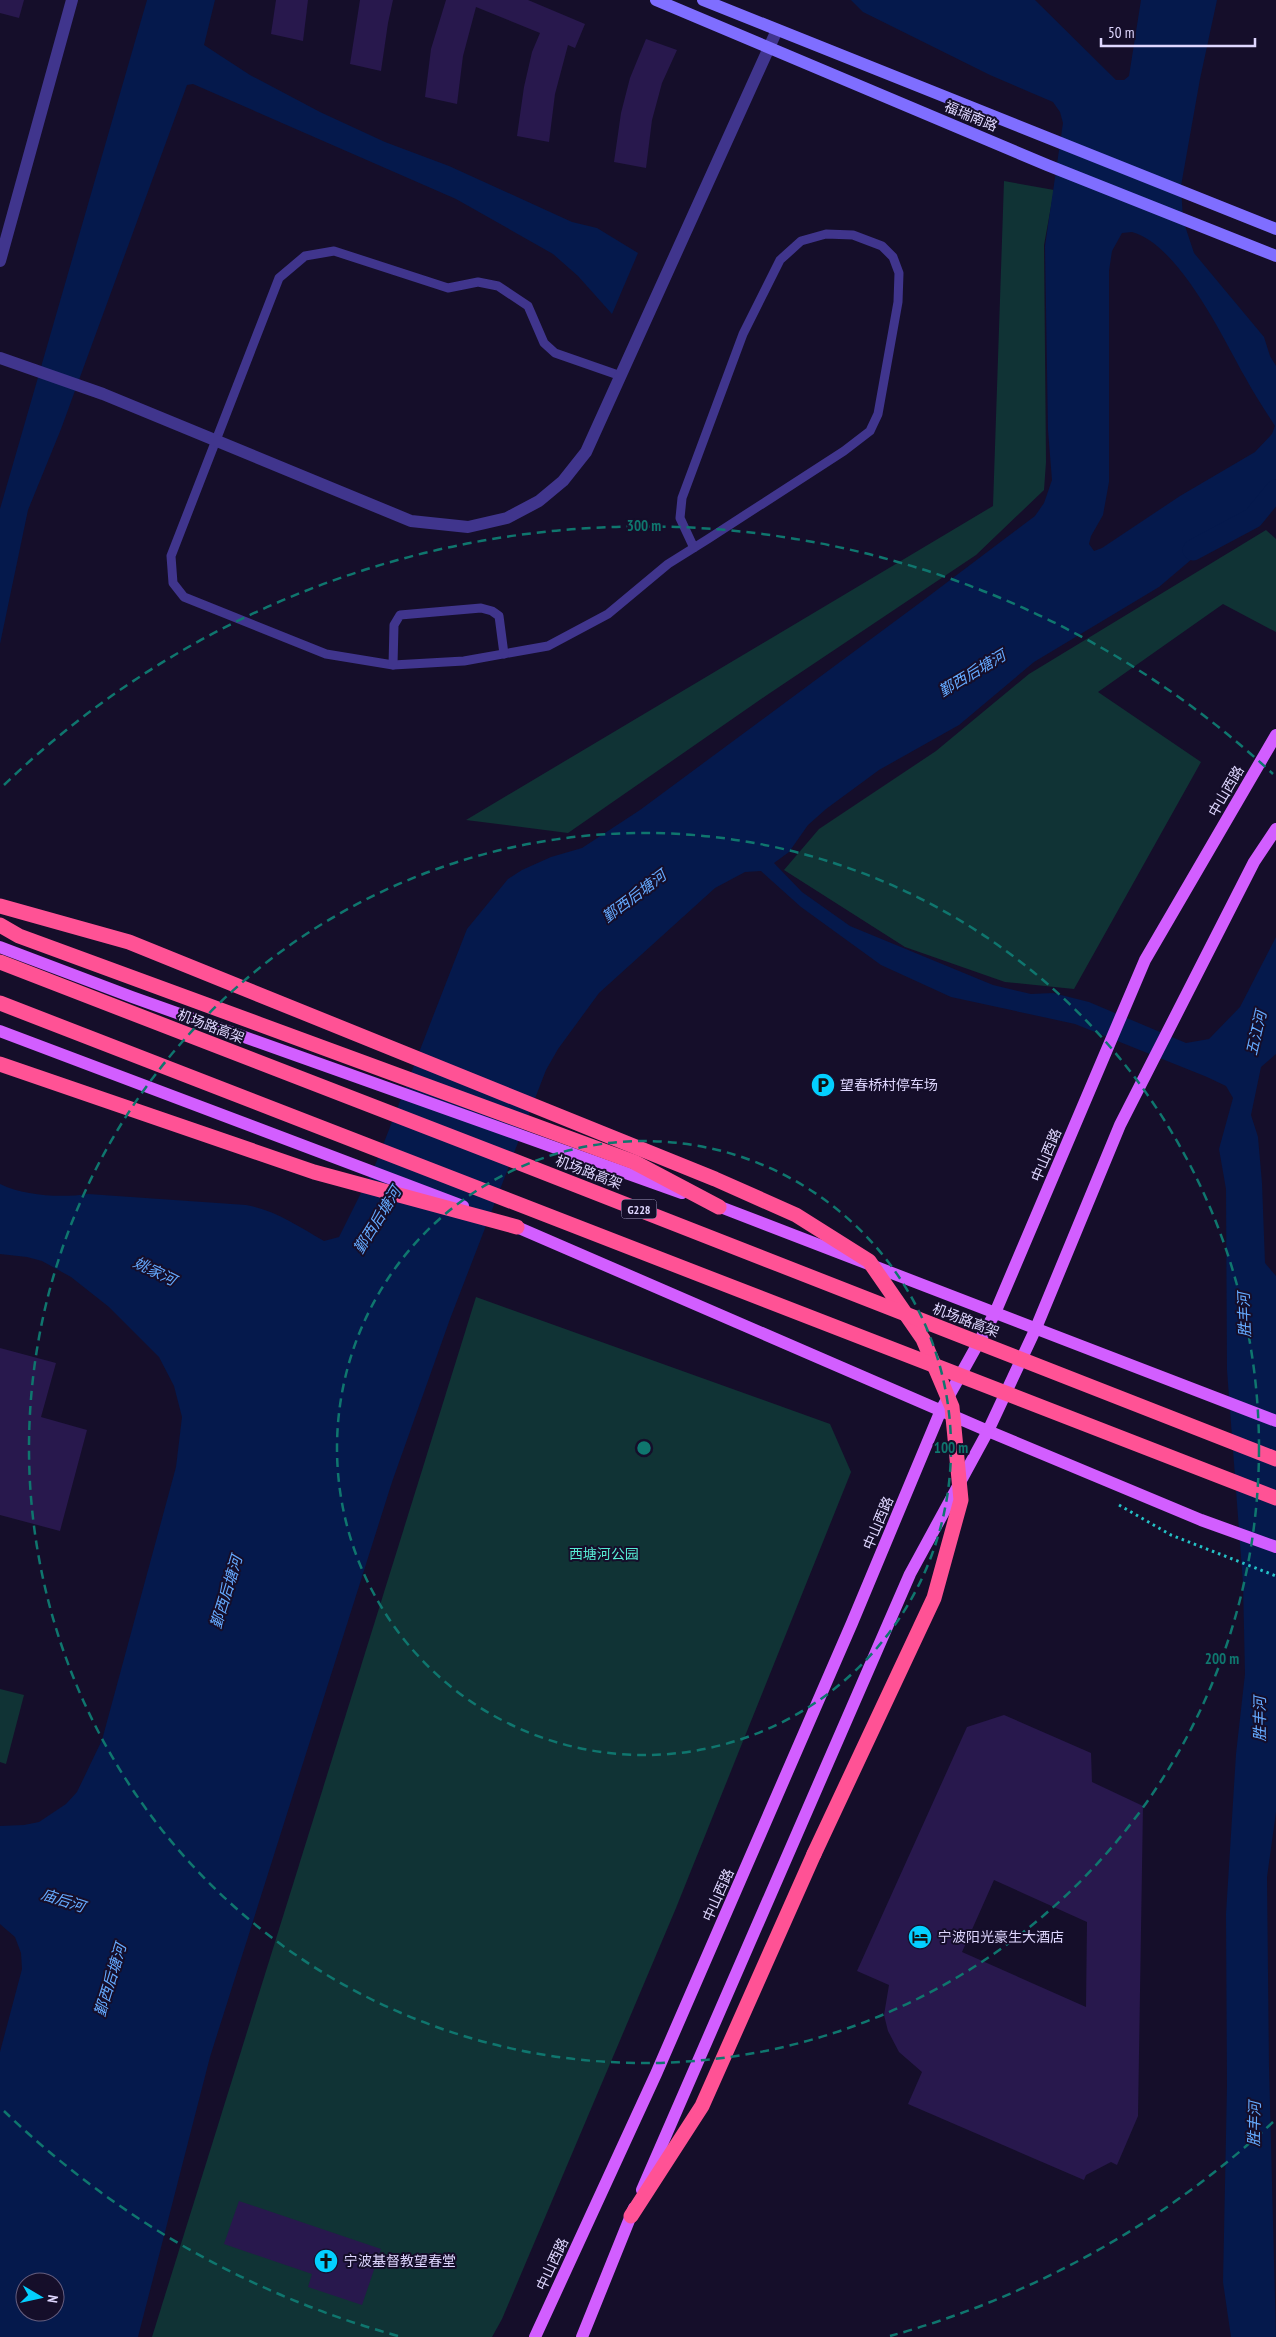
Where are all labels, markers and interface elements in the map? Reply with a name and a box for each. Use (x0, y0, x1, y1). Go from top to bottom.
scale bar (1101, 15, 1255, 47)
text: 50 m (1108, 23, 1134, 42)
street label: 福瑞南路 (942, 97, 1000, 135)
text: 300 m (627, 516, 661, 535)
water label: 鄞西后塘河 (935, 644, 1012, 700)
street label: 中山西路 (1204, 762, 1248, 820)
water label: 鄞西后塘河 (598, 864, 672, 926)
street label: 机场路高架 (175, 1005, 247, 1047)
water label: 五江河 (1242, 1006, 1271, 1057)
parking icon: 望春桥村停车场 (810, 1072, 836, 1098)
place label: 望春桥村停车场 (840, 1076, 938, 1094)
street label: 中山西路 (1027, 1126, 1065, 1184)
street label: 机场路高架 (553, 1151, 625, 1193)
water label: 鄞西后塘河 (349, 1181, 407, 1257)
road number: G228 (622, 1200, 656, 1218)
water label: 姚家河 (131, 1253, 182, 1291)
water label: 胜丰河 (1234, 1289, 1254, 1338)
street label: 机场路高架 (930, 1299, 1002, 1341)
text: 100 m (934, 1438, 968, 1457)
centre of rings (635, 1439, 653, 1457)
street label: 中山西路 (859, 1494, 897, 1552)
park label: 西塘河公园 (569, 1545, 639, 1563)
water label: 鄞西后塘河 (206, 1550, 247, 1631)
text: 200 m (1205, 1649, 1239, 1668)
water label: 胜丰河 (1250, 1694, 1269, 1742)
street label: 中山西路 (698, 1866, 738, 1924)
water label: 庙后河 (39, 1884, 90, 1917)
hotel icon: 宁波阳光豪生大酒店 (907, 1924, 933, 1950)
place label: 宁波阳光豪生大酒店 (938, 1928, 1064, 1946)
water label: 鄞西后塘河 (90, 1938, 131, 2019)
water label: 胜丰河 (1244, 2098, 1264, 2147)
street label: 中山西路 (532, 2235, 572, 2293)
church icon: 宁波基督教望春堂 (313, 2248, 339, 2274)
place label: 宁波基督教望春堂 (344, 2252, 456, 2270)
north arrow (15, 2272, 65, 2322)
text: N (43, 2294, 62, 2304)

